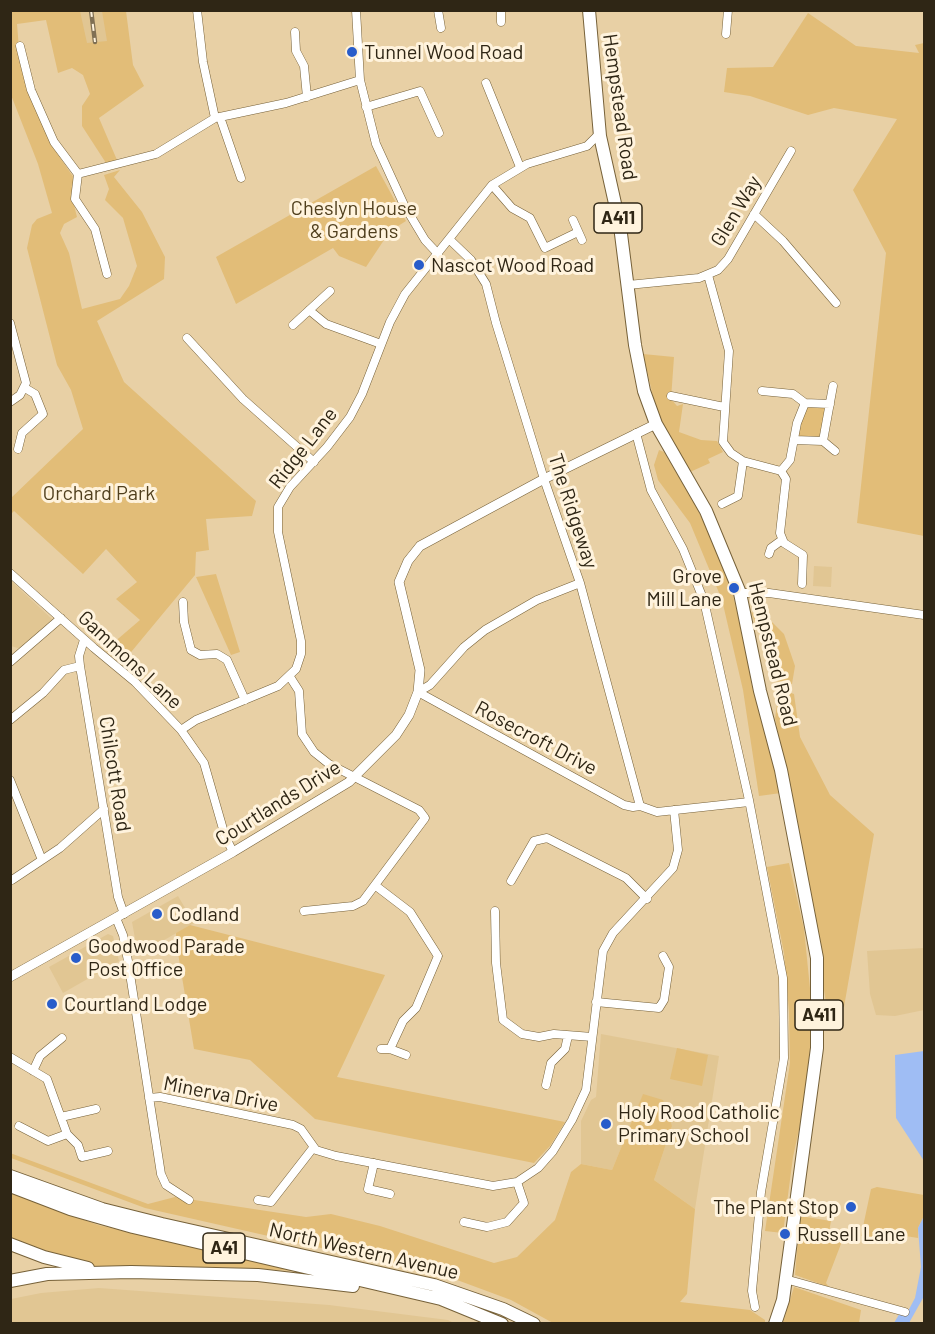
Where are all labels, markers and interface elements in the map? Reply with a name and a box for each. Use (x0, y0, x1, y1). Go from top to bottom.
street label: Hempstead Road (598, 32, 642, 182)
place label: Tunnel Wood Road (364, 40, 523, 64)
marker: Tunnel Wood Road (345, 45, 359, 59)
street label: Glen Way (706, 171, 766, 251)
park label: Cheslyn House & Gardens (291, 196, 417, 243)
road number: A411 (594, 203, 642, 233)
place label: Nascot Wood Road (431, 253, 594, 277)
marker: Nascot Wood Road (412, 258, 426, 272)
street label: Ridge Lane (264, 403, 342, 493)
street label: The Ridgeway (543, 450, 603, 572)
park label: Orchard Park (43, 481, 155, 505)
place label: Grove Mill Lane (647, 564, 722, 611)
street label: Hempstead Road (743, 579, 803, 729)
marker: Grove Mill Lane (727, 581, 741, 595)
street label: Gammons Lane (73, 606, 187, 714)
street label: Rosecroft Drive (471, 696, 601, 780)
street label: Chilcott Road (94, 715, 136, 833)
street label: Courtlands Drive (211, 755, 345, 851)
place label: Codland (169, 902, 239, 926)
marker: Codland (150, 907, 164, 921)
place label: Goodwood Parade Post Office (88, 934, 245, 981)
marker: Goodwood Parade Post Office (69, 951, 83, 965)
place label: Courtland Lodge (64, 992, 207, 1016)
marker: Courtland Lodge (45, 997, 59, 1011)
road number: A411 (795, 1000, 843, 1030)
street label: Minerva Drive (161, 1071, 281, 1117)
place label: Holy Rood Catholic Primary School (618, 1100, 780, 1147)
marker: Holy Rood Catholic Primary School (599, 1117, 613, 1131)
place label: The Plant Stop (713, 1195, 839, 1219)
marker: The Plant Stop (844, 1200, 858, 1214)
street label: North Western Avenue (267, 1217, 461, 1285)
place label: Russell Lane (797, 1222, 906, 1246)
marker: Russell Lane (778, 1227, 792, 1241)
road number: A41 (203, 1233, 245, 1263)

